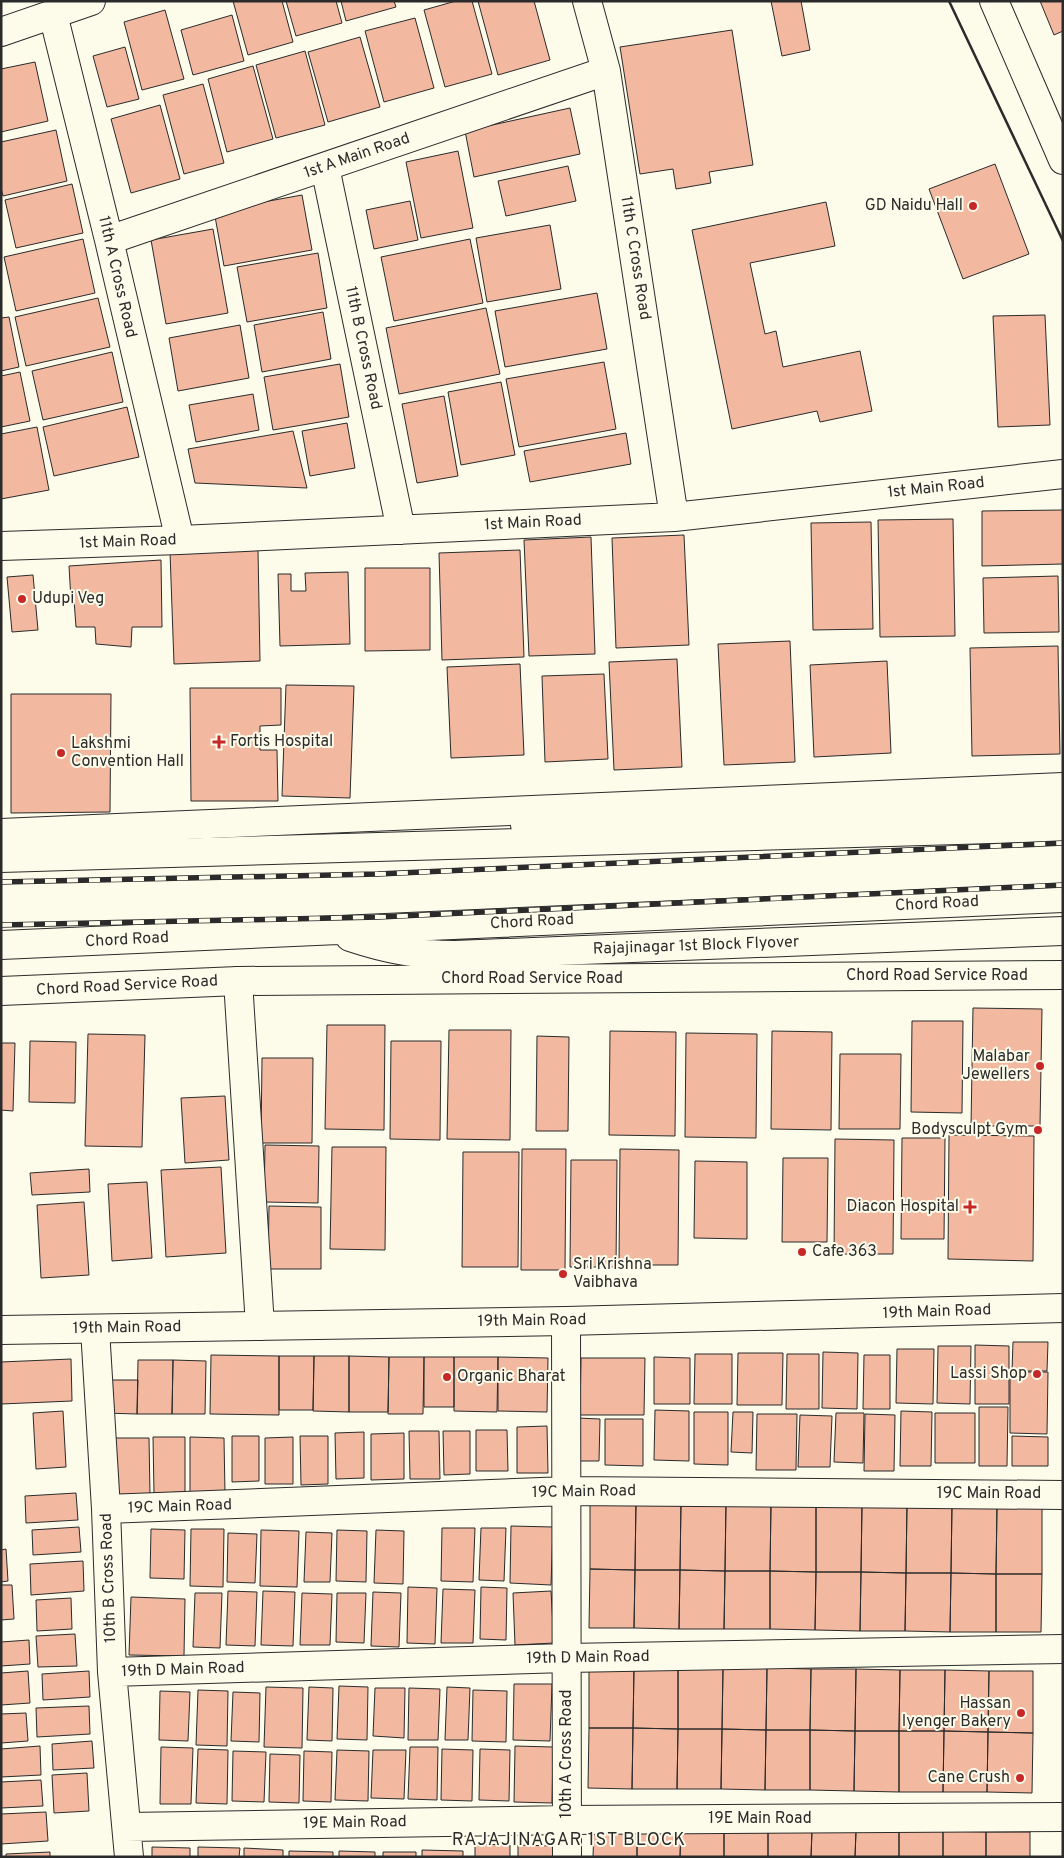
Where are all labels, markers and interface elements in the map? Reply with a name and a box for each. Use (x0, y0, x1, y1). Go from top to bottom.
street label: 1st A Main Road (301, 129, 413, 183)
street label: 11th C Cross Road (615, 195, 655, 321)
place label: GD Naidu Hall (865, 196, 963, 216)
marker: GD Naidu Hall (967, 200, 979, 212)
street label: 11th A Cross Road (93, 214, 141, 340)
street label: 11th B Cross Road (340, 285, 386, 411)
street label: 1st Main Road (886, 473, 986, 503)
street label: 1st Main Road (484, 510, 582, 536)
street label: 1st Main Road (79, 530, 177, 554)
place label: Udupi Veg (32, 589, 104, 609)
marker: Udupi Veg (16, 593, 28, 605)
place label: Fortis Hospital (230, 732, 333, 752)
place label: Lakshmi Convention Hall (71, 734, 184, 772)
marker: Fortis Hospital (212, 735, 226, 749)
marker: Lakshmi Convention Hall (55, 747, 67, 759)
street label: Chord Road (894, 892, 980, 916)
street label: Chord Road (489, 910, 575, 934)
street label: Chord Road (84, 928, 170, 952)
street label: Rajajinagar 1st Block Flyover (593, 932, 799, 960)
street label: Chord Road Service Road (846, 966, 1028, 986)
street label: Chord Road Service Road (441, 969, 623, 989)
street label: Chord Road Service Road (36, 971, 218, 1001)
place label: Malabar Jewellers (962, 1047, 1030, 1085)
marker: Malabar Jewellers (1034, 1060, 1046, 1072)
place label: Bodysculpt Gym (911, 1120, 1028, 1140)
marker: Bodysculpt Gym (1032, 1124, 1044, 1136)
place label: Diacon Hospital (847, 1197, 959, 1217)
marker: Diacon Hospital (963, 1200, 977, 1214)
place label: Cafe 363 (812, 1242, 877, 1262)
marker: Cafe 363 (796, 1246, 808, 1258)
place label: Sri Krishna Vaibhava (573, 1255, 652, 1293)
marker: Sri Krishna Vaibhava (557, 1268, 569, 1280)
street label: 19th Main Road (882, 1300, 992, 1324)
street label: 19th Main Road (477, 1310, 587, 1332)
street label: 19th Main Road (72, 1317, 182, 1339)
place label: Lassi Shop (950, 1364, 1027, 1384)
place label: Organic Bharat (457, 1367, 565, 1387)
marker: Lassi Shop (1031, 1368, 1043, 1380)
marker: Organic Bharat (441, 1371, 453, 1383)
street label: 19C Main Road (532, 1481, 636, 1503)
street label: 19C Main Road (937, 1484, 1041, 1504)
street label: 19C Main Road (128, 1495, 232, 1519)
street label: 10th B Cross Road (97, 1513, 121, 1643)
street label: 19th D Main Road (526, 1647, 650, 1669)
street label: 19th D Main Road (121, 1658, 245, 1682)
street label: 10th A Cross Road (557, 1690, 577, 1818)
place label: Hassan Iyenger Bakery (902, 1694, 1011, 1732)
marker: Hassan Iyenger Bakery (1015, 1707, 1027, 1719)
place label: Cane Crush (927, 1768, 1010, 1788)
marker: Cane Crush (1014, 1772, 1026, 1784)
street label: 19E Main Road (708, 1809, 812, 1829)
street label: 19E Main Road (303, 1812, 407, 1834)
district label: RAJAJINAGAR 1ST BLOCK (452, 1829, 686, 1852)

